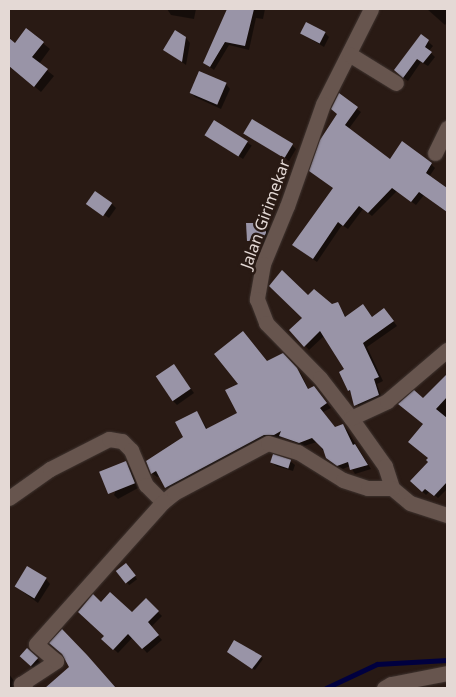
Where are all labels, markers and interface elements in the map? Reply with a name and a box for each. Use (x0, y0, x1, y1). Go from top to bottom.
street label: Jalan Girimekar (236, 157, 294, 271)

